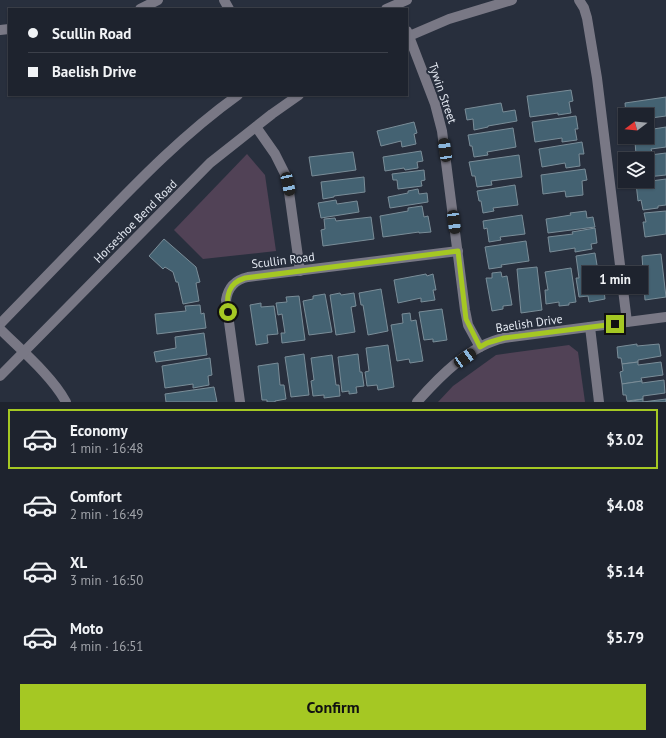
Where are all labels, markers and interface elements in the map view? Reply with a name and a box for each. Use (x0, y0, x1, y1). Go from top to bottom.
text: Scullin Road (52, 24, 131, 43)
street label: Tywin Street (426, 61, 460, 125)
text: Baelish Drive (52, 62, 136, 81)
north arrow (618, 108, 654, 144)
map controls (618, 108, 654, 188)
car (437, 137, 453, 163)
button: layers (618, 152, 654, 188)
car (280, 171, 296, 197)
street label: Horseshoe Bend Road (90, 176, 180, 266)
car (447, 209, 461, 235)
street label: Scullin Road (250, 249, 316, 271)
callout: 1 min (582, 266, 648, 294)
text: 1 min (599, 271, 631, 288)
route start (219, 303, 237, 321)
street label: Baelish Drive (495, 311, 563, 335)
route end (606, 315, 624, 333)
car (452, 346, 478, 370)
icon: car (22, 421, 58, 457)
text: Economy (70, 421, 128, 440)
text: $3.02 (606, 430, 644, 449)
text: 1 min · 16:48 (70, 440, 143, 457)
icon: car (22, 487, 58, 523)
text: Comfort (70, 487, 122, 506)
text: $4.08 (606, 496, 644, 515)
text: 2 min · 16:49 (70, 506, 143, 523)
icon: car (22, 553, 58, 589)
text: XL (70, 553, 87, 572)
text: $5.14 (606, 562, 644, 581)
text: 3 min · 16:50 (70, 572, 143, 589)
icon: car (22, 619, 58, 655)
text: Moto (70, 619, 103, 638)
text: $5.79 (606, 628, 644, 647)
text: 4 min · 16:51 (70, 638, 143, 655)
button: Confirm (20, 684, 646, 730)

